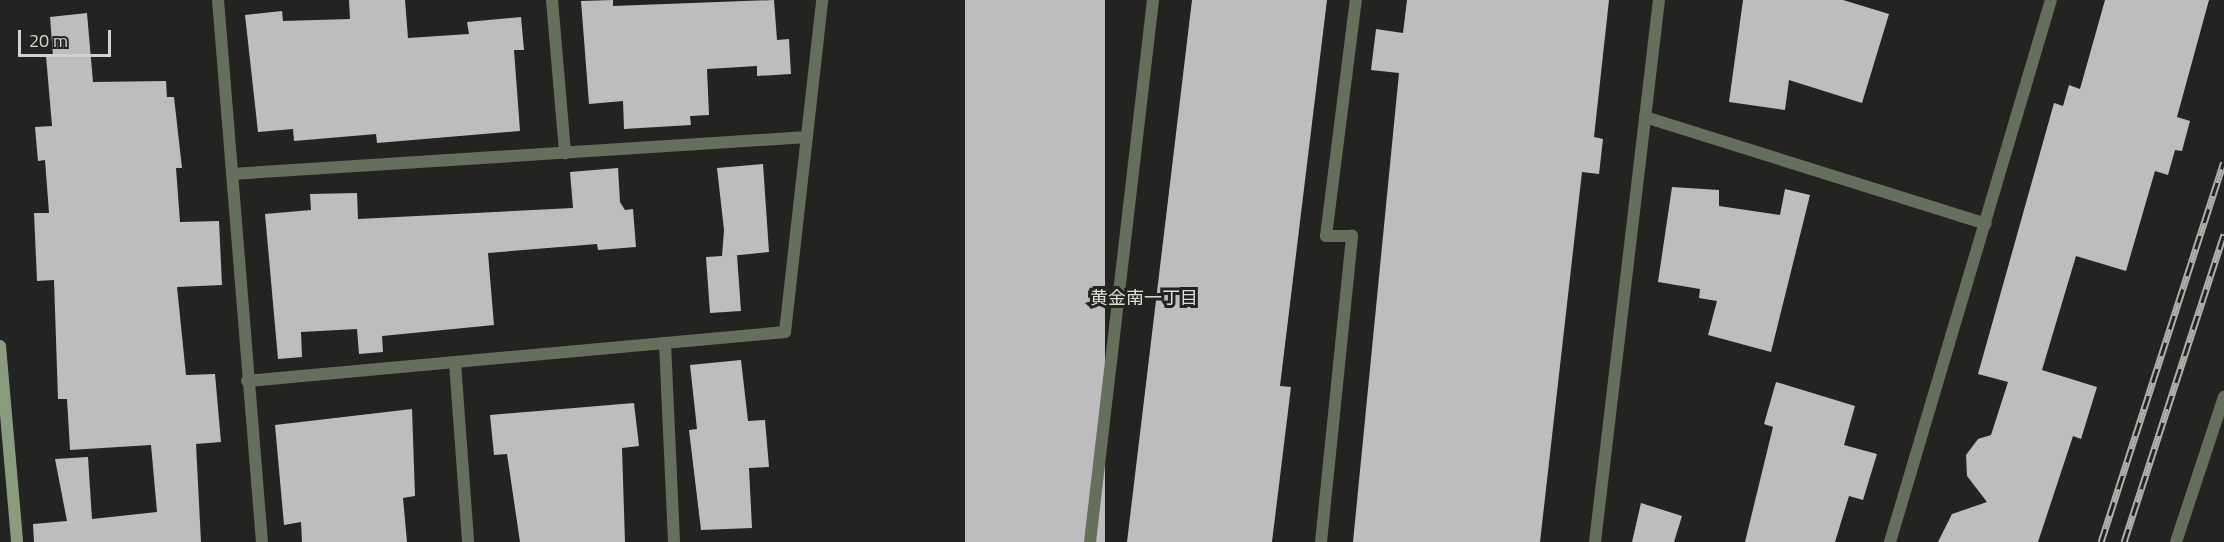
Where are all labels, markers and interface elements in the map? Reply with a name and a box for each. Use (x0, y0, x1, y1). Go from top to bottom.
scale bar (21, 18, 114, 56)
text: 20 m (29, 27, 68, 54)
district label: 黄金南一丁目 (1090, 287, 1198, 309)

